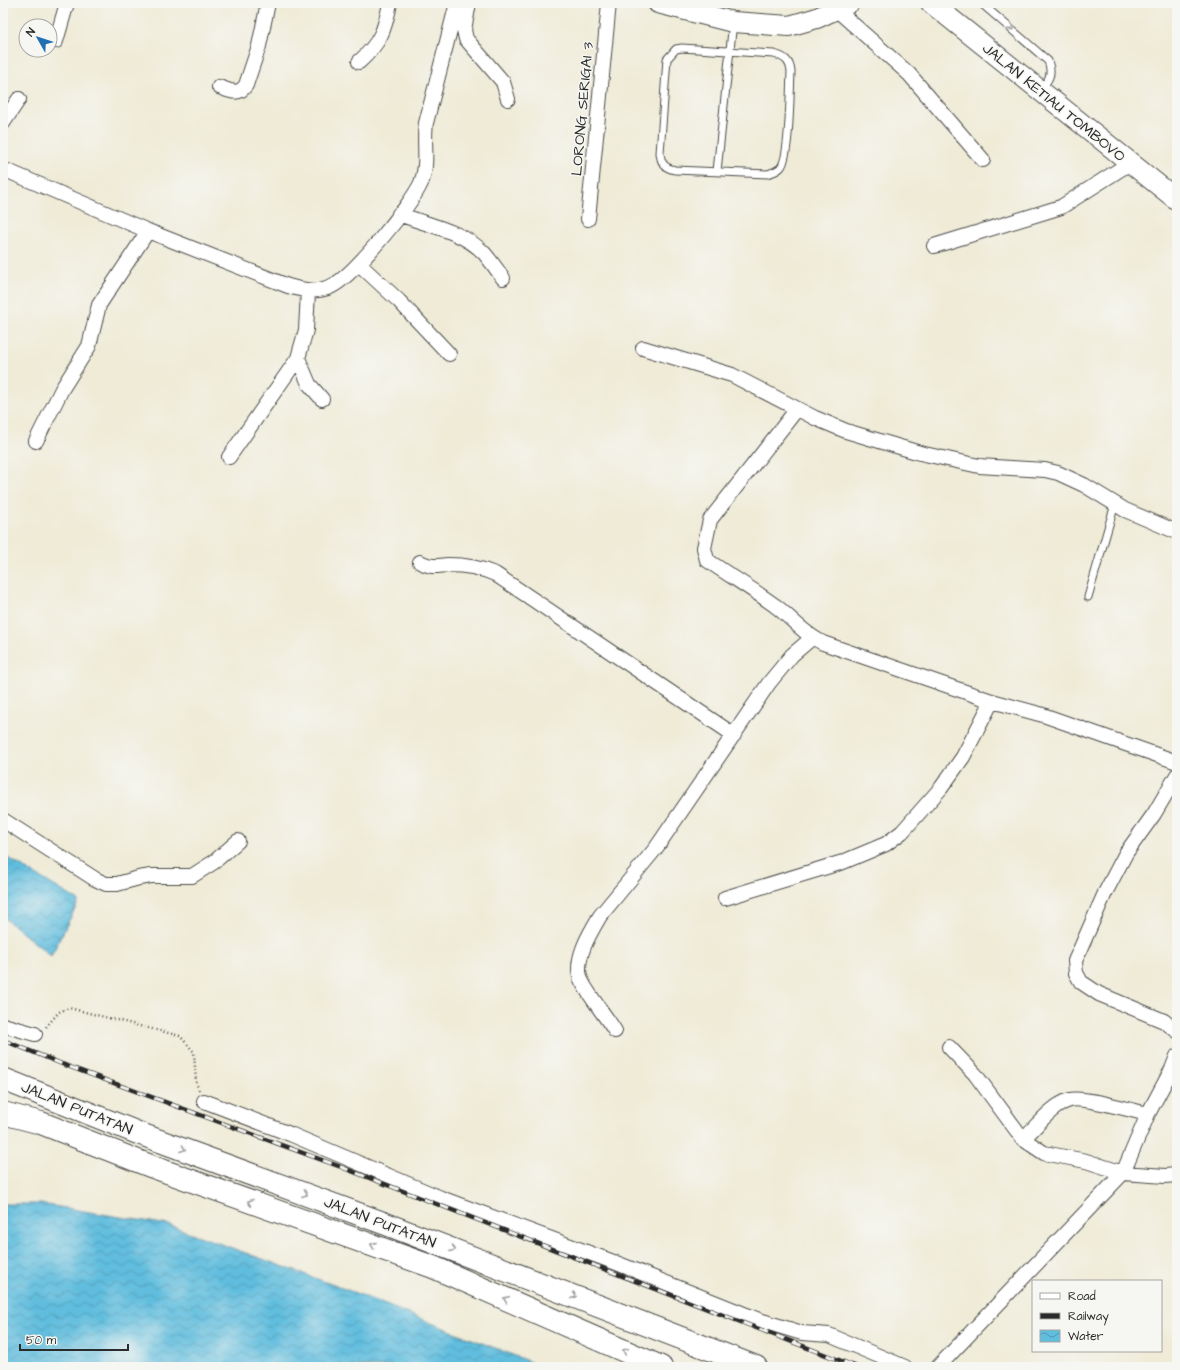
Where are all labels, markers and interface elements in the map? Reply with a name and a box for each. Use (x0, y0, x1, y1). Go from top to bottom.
north arrow (18, 18, 58, 58)
one-way arrow (1006, 24, 1013, 31)
text: N (23, 25, 39, 39)
street label: JALAN KETIAU TOMBOVO (978, 38, 1130, 167)
street label: LORONG SERIGAI 3 (566, 41, 599, 177)
street label: JALAN PUTATAN (18, 1077, 136, 1140)
one-way arrow (179, 1145, 186, 1153)
one-way arrow (301, 1189, 308, 1198)
street label: JALAN PUTATAN (321, 1191, 439, 1253)
one-way arrow (247, 1198, 254, 1206)
one-way arrow (370, 1241, 377, 1250)
one-way arrow (449, 1245, 456, 1253)
legend (1032, 1280, 1162, 1352)
text: Road (1068, 1288, 1096, 1305)
one-way arrow (570, 1291, 577, 1299)
one-way arrow (503, 1296, 511, 1304)
text: Railway (1068, 1308, 1109, 1326)
scale bar (20, 1326, 128, 1352)
text: Water (1068, 1328, 1104, 1345)
text: 50 m (26, 1332, 57, 1349)
one-way arrow (622, 1348, 630, 1356)

